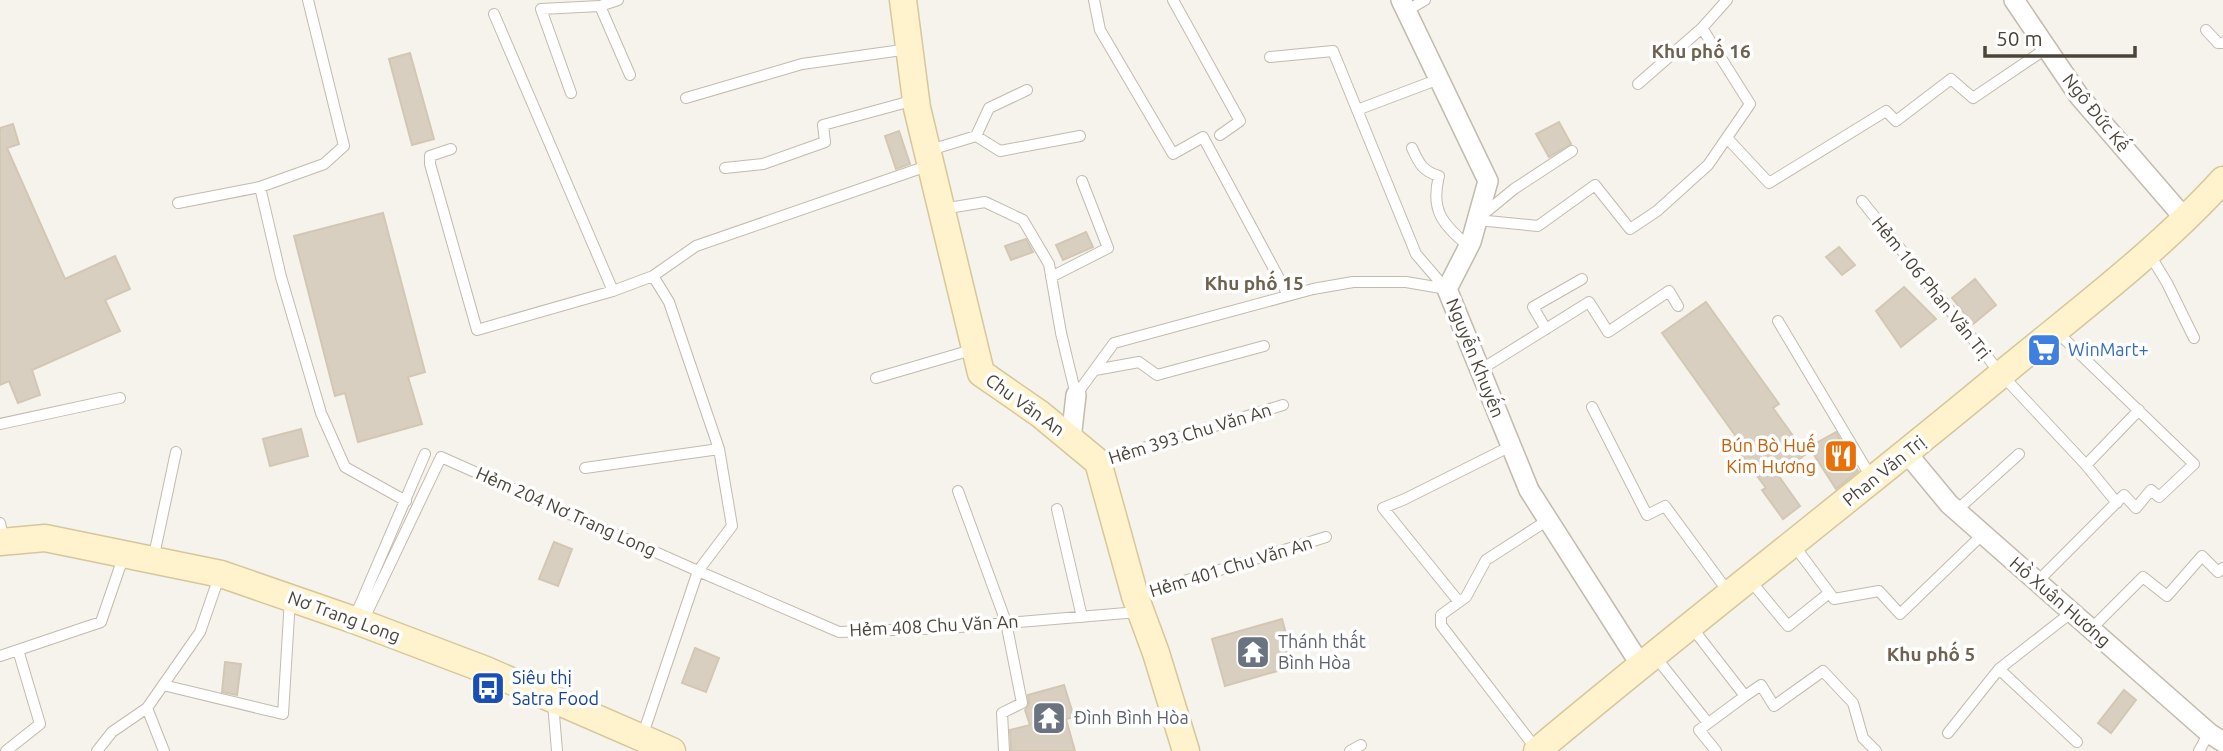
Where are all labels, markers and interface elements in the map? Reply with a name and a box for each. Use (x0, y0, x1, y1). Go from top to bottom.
scale bar (1985, 14, 2136, 58)
text: 50 m (1996, 26, 2043, 50)
district label: Khu phố 16 (1651, 38, 1751, 62)
street label: Ngô Đức Kế (2059, 68, 2136, 155)
street label: Hẻm 106 Phan Văn Trị (1868, 212, 1995, 362)
district label: Khu phố 15 (1204, 270, 1304, 294)
street label: Nguyễn Khuyến (1443, 294, 1511, 420)
supermarket icon: WinMart+ (2025, 331, 2063, 369)
place label: WinMart+ (2068, 339, 2149, 359)
street label: Chu Văn An (982, 369, 1069, 439)
street label: Hẻm 393 Chu Văn An (1106, 399, 1274, 467)
street label: Phan Văn Trị (1838, 431, 1929, 509)
place label: Bún Bò Huế Kim Hương (1721, 433, 1816, 476)
restaurant icon: Bún Bò Huế Kim Hương (1822, 437, 1860, 475)
street label: Hẻm 204 Nơ Trang Long (473, 462, 659, 560)
street label: Hẻm 401 Chu Văn An (1147, 532, 1315, 600)
street label: Hồ Xuân Hương (2006, 550, 2117, 650)
street label: Nơ Trang Long (285, 586, 403, 646)
street label: Hẻm 408 Chu Văn An (849, 611, 1019, 639)
place label: Thánh thất Bình Hòa (1278, 629, 1366, 672)
temple icon: Thánh thất Bình Hòa (1234, 633, 1272, 671)
district label: Khu phố 5 (1887, 641, 1975, 665)
place label: Siêu thị Satra Food (512, 667, 599, 708)
bus stop icon: Siêu thị Satra Food (469, 669, 507, 707)
temple icon: Đình Bình Hòa (1030, 699, 1068, 737)
place label: Đình Bình Hòa (1074, 707, 1189, 727)

